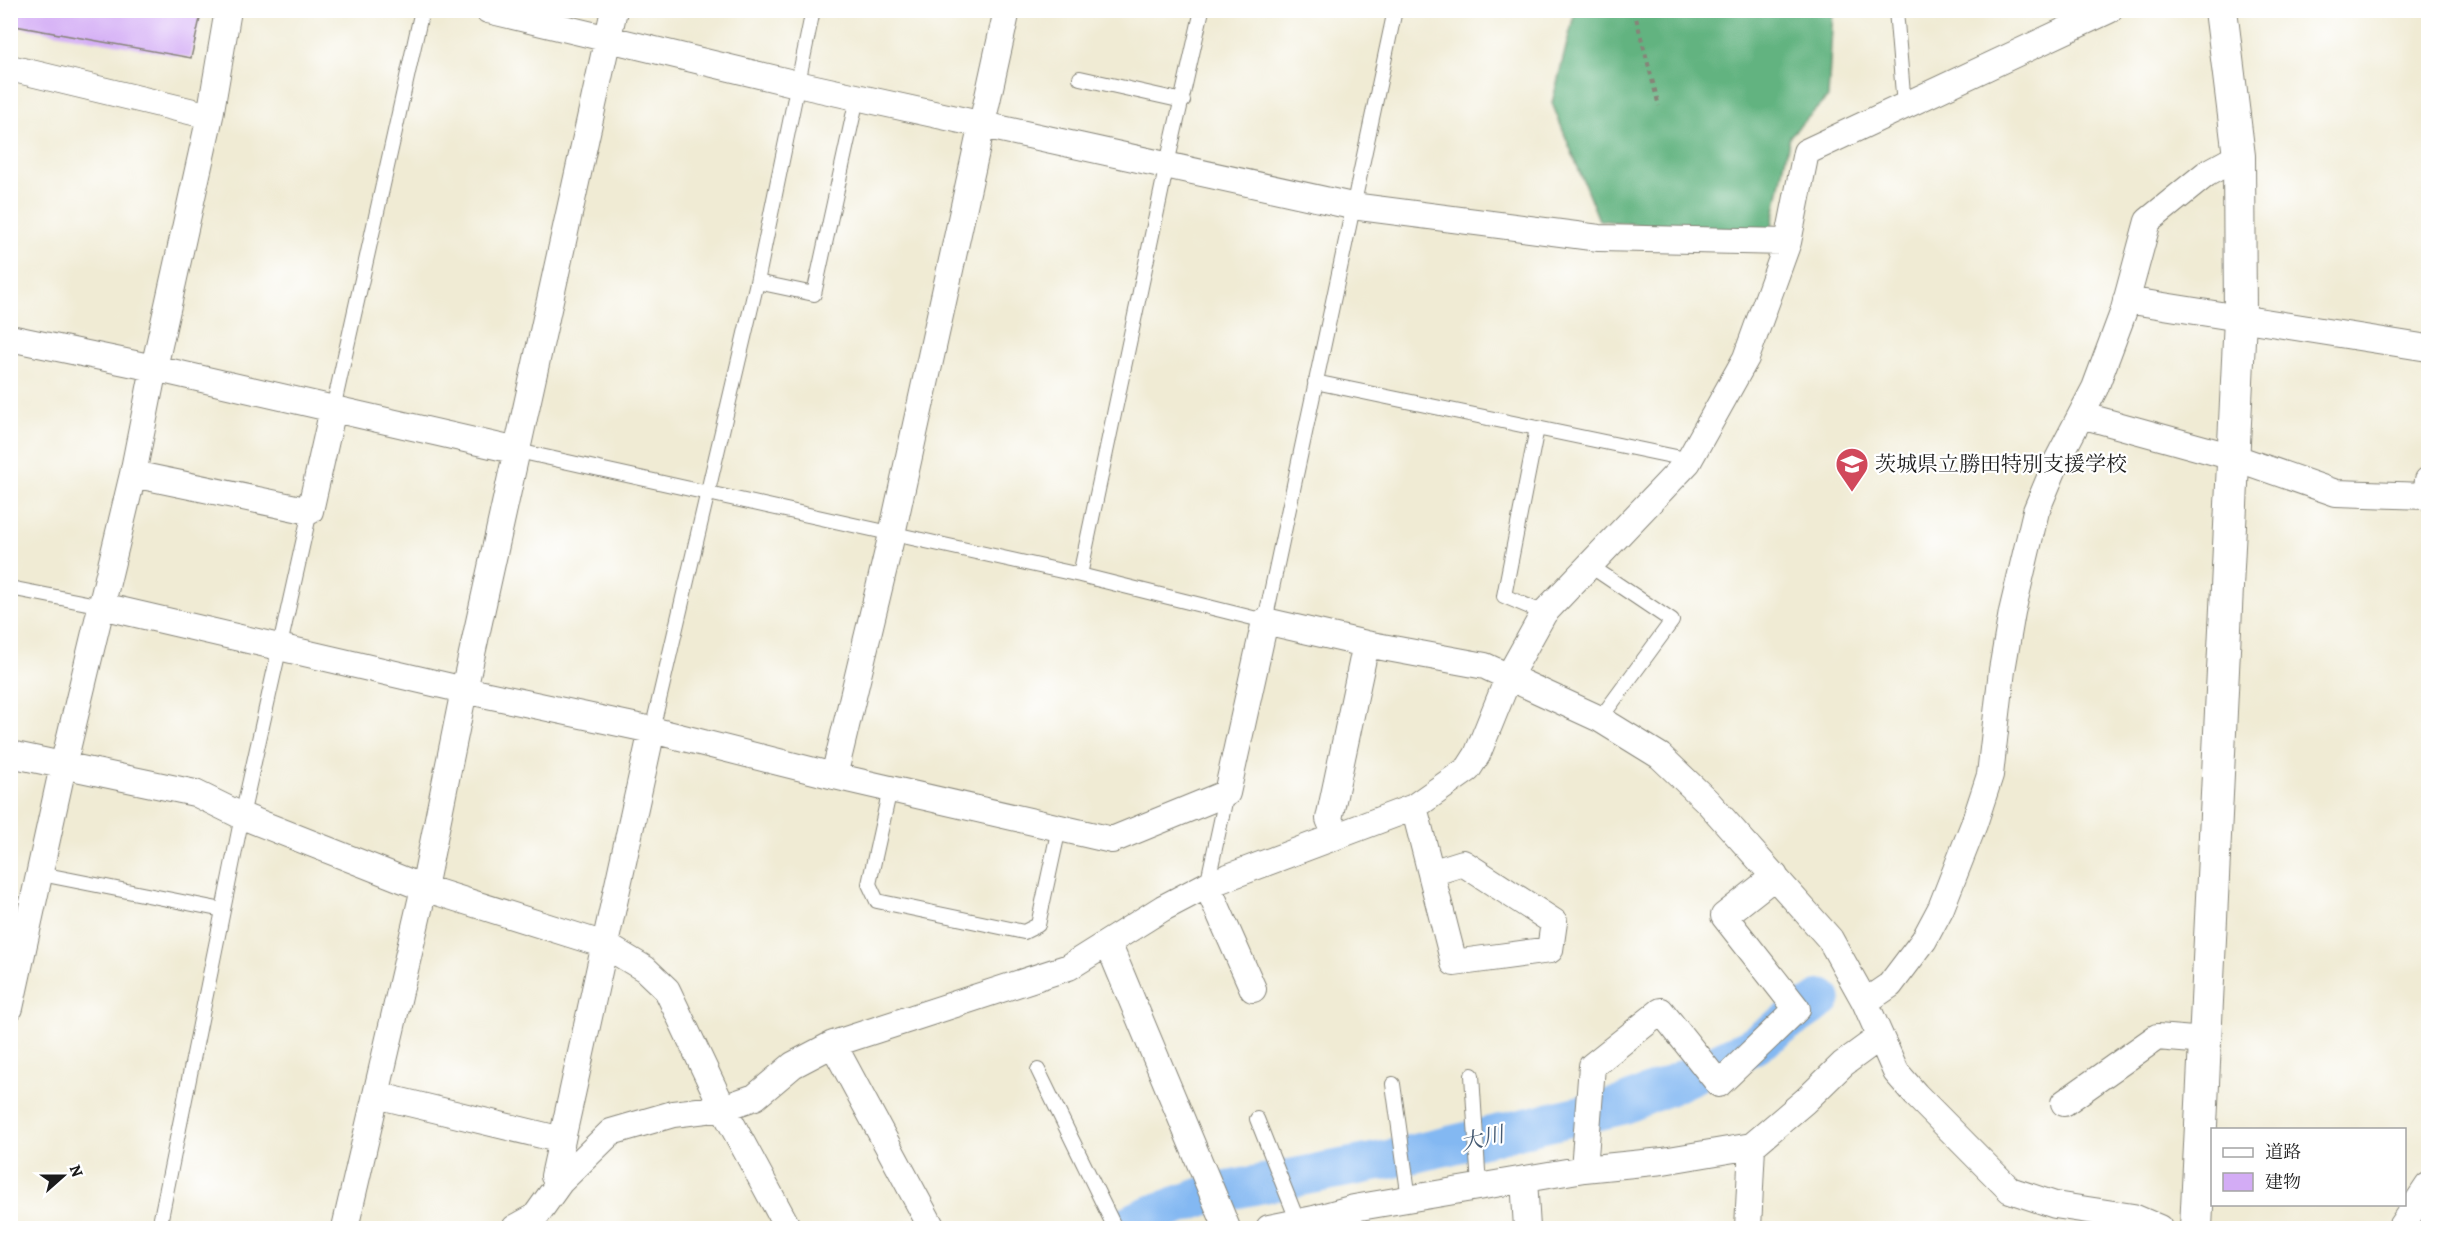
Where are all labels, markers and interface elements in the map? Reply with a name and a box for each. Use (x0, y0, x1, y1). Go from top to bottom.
school or university icon: 茨城県立勝田特別支援学校 (1834, 446, 1870, 493)
place label: 茨城県立勝田特別支援学校 (1875, 450, 2127, 478)
water label: 大川 (1457, 1119, 1509, 1159)
legend (2211, 1128, 2406, 1206)
text: 道路 (2265, 1140, 2301, 1164)
north arrow (33, 1146, 93, 1206)
text: N (64, 1162, 89, 1181)
text: 建物 (2265, 1170, 2301, 1194)

